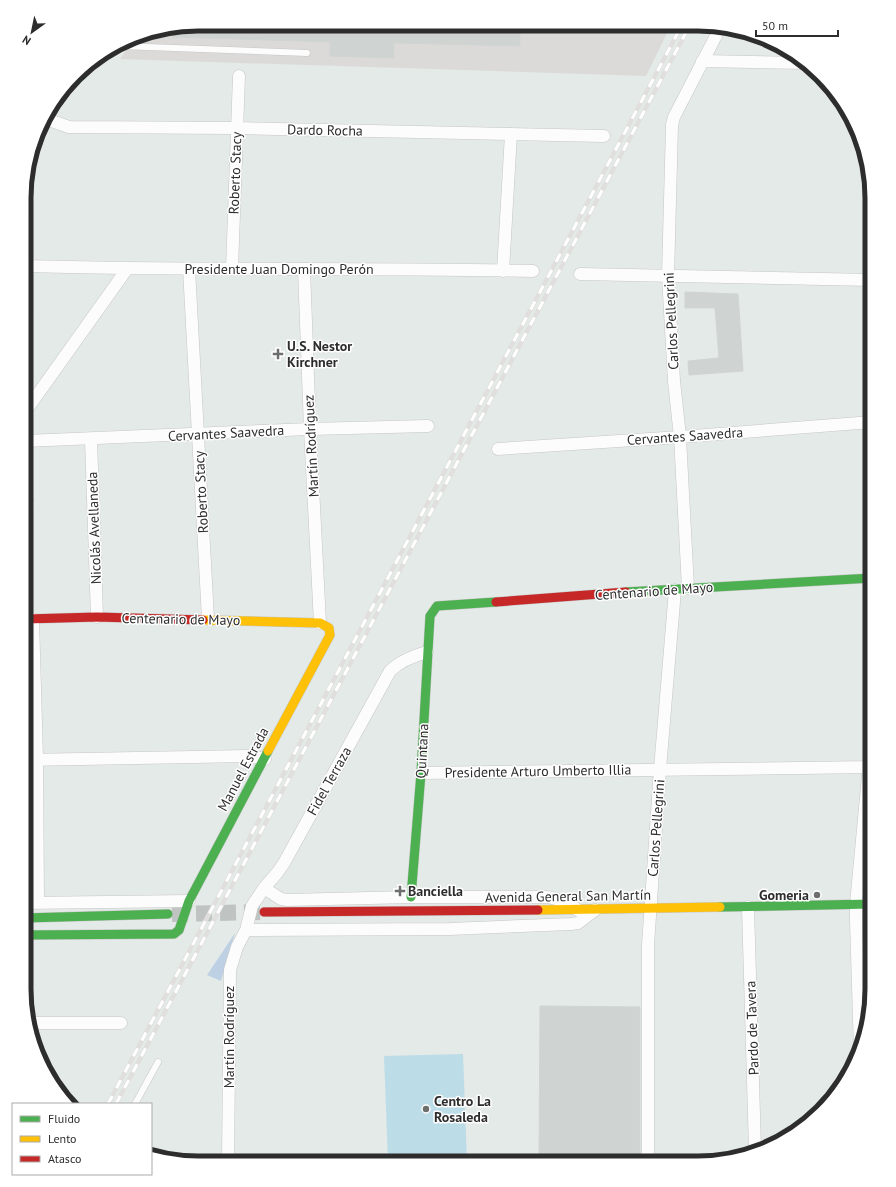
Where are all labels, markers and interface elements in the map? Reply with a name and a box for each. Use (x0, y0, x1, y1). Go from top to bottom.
north arrow (12, 12, 52, 52)
scale bar (756, 12, 838, 38)
text: 50 m (762, 18, 788, 33)
text: N (20, 33, 33, 48)
street label: Dardo Rocha (287, 120, 363, 140)
street label: Roberto Stacy (225, 131, 245, 215)
street label: Presidente Juan Domingo Perón (184, 260, 374, 278)
street label: Carlos Pellegrini (659, 272, 683, 370)
place label: U.S. Nestor Kirchner (287, 337, 352, 371)
marker: U.S. Nestor Kirchner (272, 348, 284, 360)
street label: Martín Rodríguez (299, 394, 323, 498)
street label: Cervantes Saavedra (167, 421, 285, 445)
street label: Cervantes Saavedra (626, 423, 744, 449)
street label: Roberto Stacy (190, 450, 212, 534)
street label: Nicolás Avellaneda (83, 471, 105, 585)
street label: Centenario de Mayo (594, 578, 714, 604)
street label: Centenario de Mayo (122, 609, 240, 629)
street label: Quintana (412, 723, 432, 779)
street label: Manuel Estrada (213, 724, 273, 814)
street label: Fidel Terraza (303, 743, 355, 819)
street label: Presidente Arturo Umberto Illia (444, 760, 632, 782)
street label: Carlos Pellegrini (644, 779, 668, 877)
place label: Banciella (408, 882, 463, 900)
marker: Banciella (395, 886, 405, 896)
street label: Avenida General San Martín (485, 886, 651, 906)
place label: Gomeria (759, 886, 809, 904)
marker: Gomeria (812, 890, 822, 900)
street label: Pardo de Tavera (741, 980, 763, 1075)
street label: Martín Rodríguez (220, 986, 238, 1088)
place label: Centro La Rosaleda (434, 1092, 491, 1126)
legend (12, 1103, 152, 1175)
marker: Centro La Rosaleda (421, 1104, 431, 1114)
text: Fluido (48, 1111, 80, 1126)
text: Lento (48, 1131, 77, 1146)
text: Atasco (48, 1151, 81, 1166)

